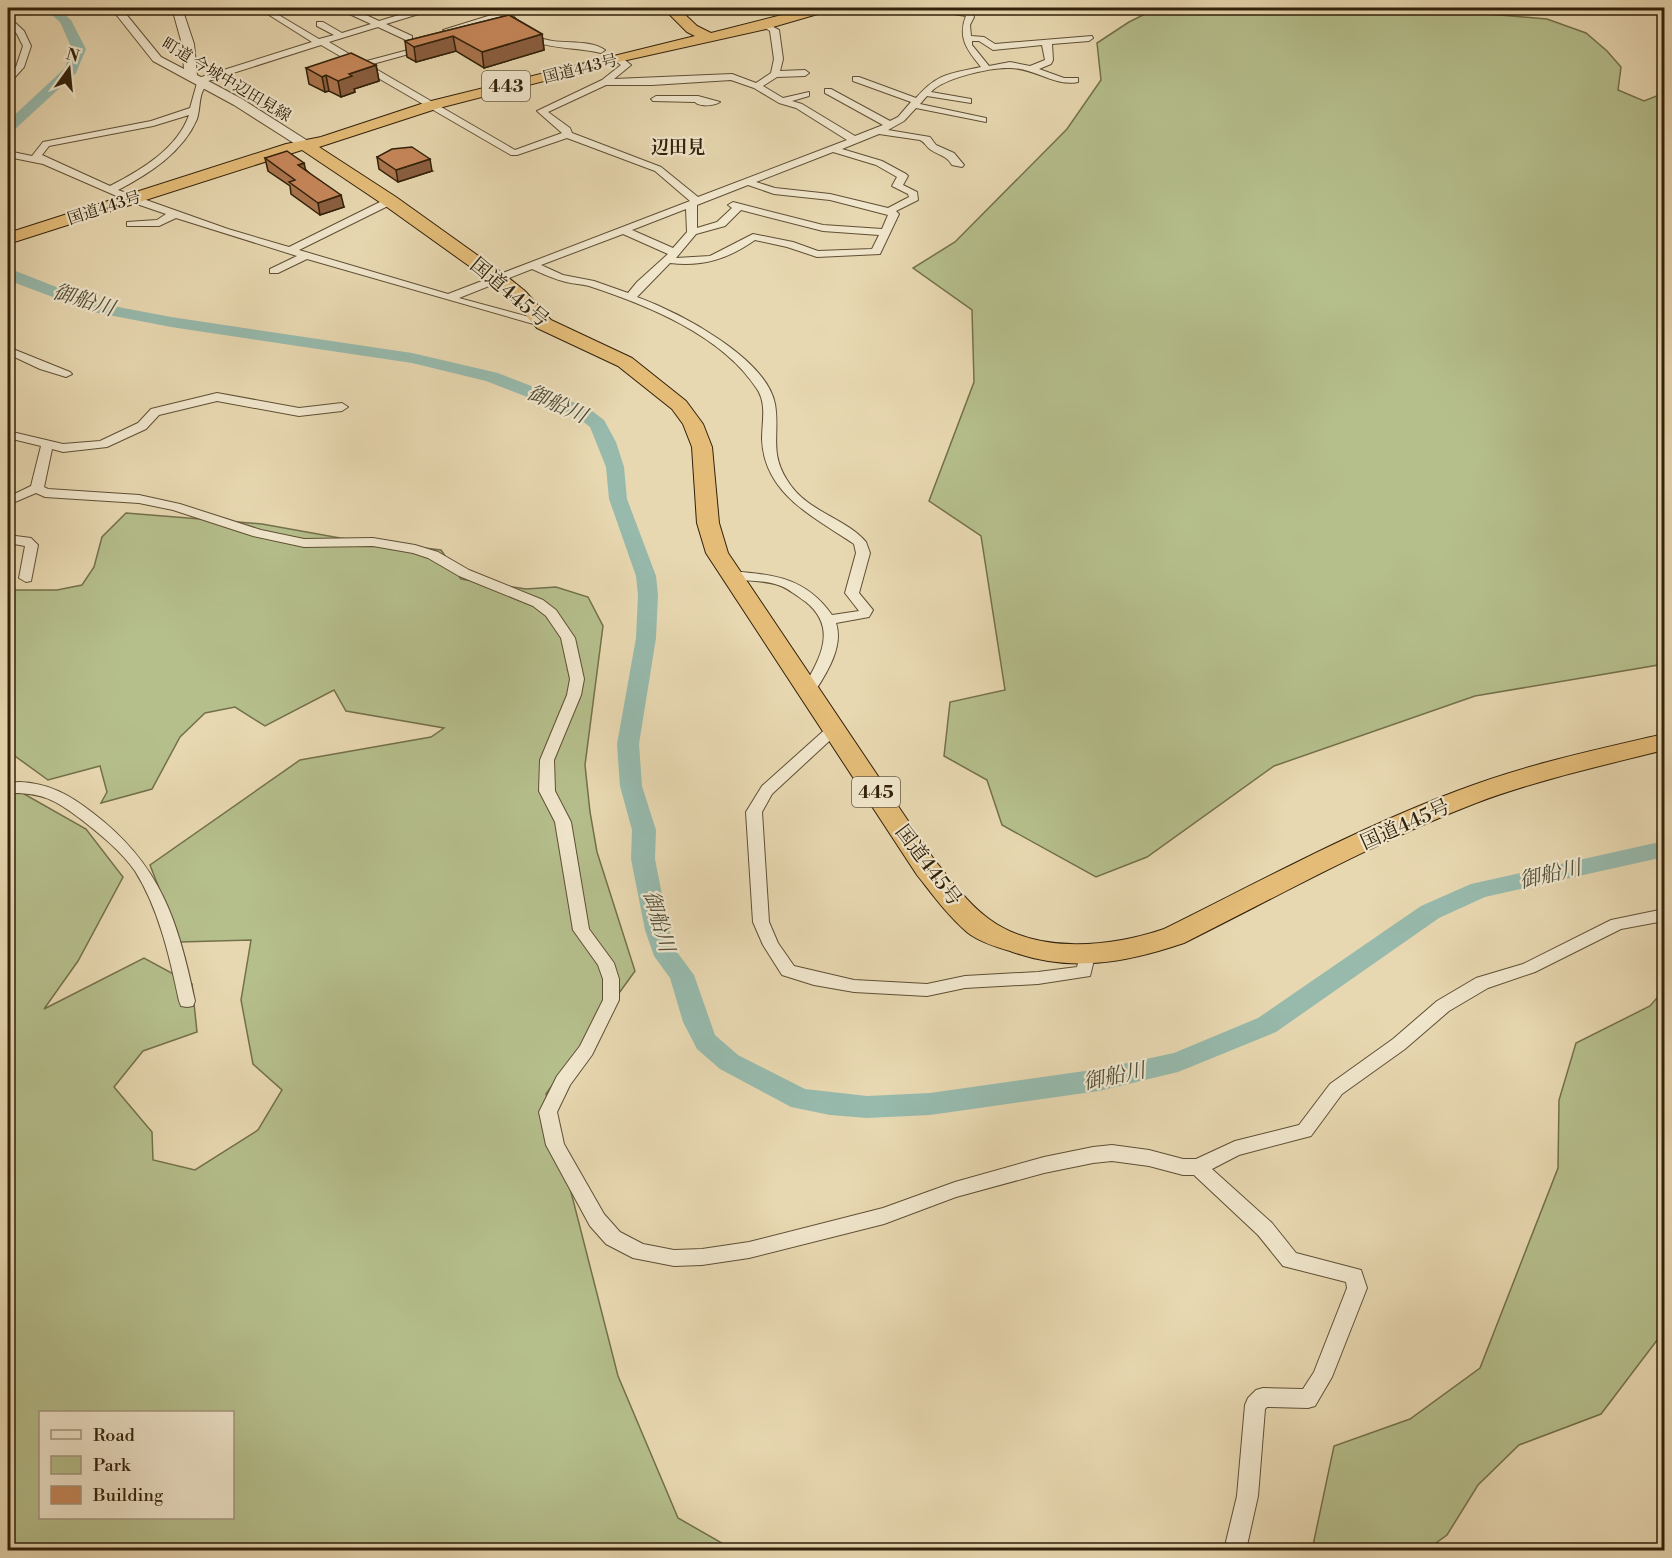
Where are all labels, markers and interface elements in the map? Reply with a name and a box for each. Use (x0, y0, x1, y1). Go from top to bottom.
street label: 町道 今城中辺田見線 (158, 33, 295, 126)
north arrow (39, 39, 99, 99)
text: N (64, 44, 82, 67)
street label: 国道443号 (541, 50, 620, 88)
road number: 443 (482, 71, 530, 101)
district label: 辺田見 (651, 136, 705, 159)
street label: 国道443号 (65, 187, 144, 229)
street label: 国道445号 (465, 253, 554, 333)
water label: 御船川 (50, 279, 120, 323)
water label: 御船川 (523, 380, 592, 430)
road number: 445 (852, 777, 900, 807)
street label: 国道445号 (1357, 795, 1454, 856)
street label: 国道445号 (889, 820, 966, 911)
water label: 御船川 (1517, 855, 1586, 895)
water label: 御船川 (637, 887, 680, 957)
water label: 御船川 (1081, 1057, 1150, 1096)
legend (39, 1411, 234, 1519)
text: Road (93, 1424, 136, 1447)
text: Park (93, 1454, 132, 1477)
text: Building (92, 1484, 164, 1507)

